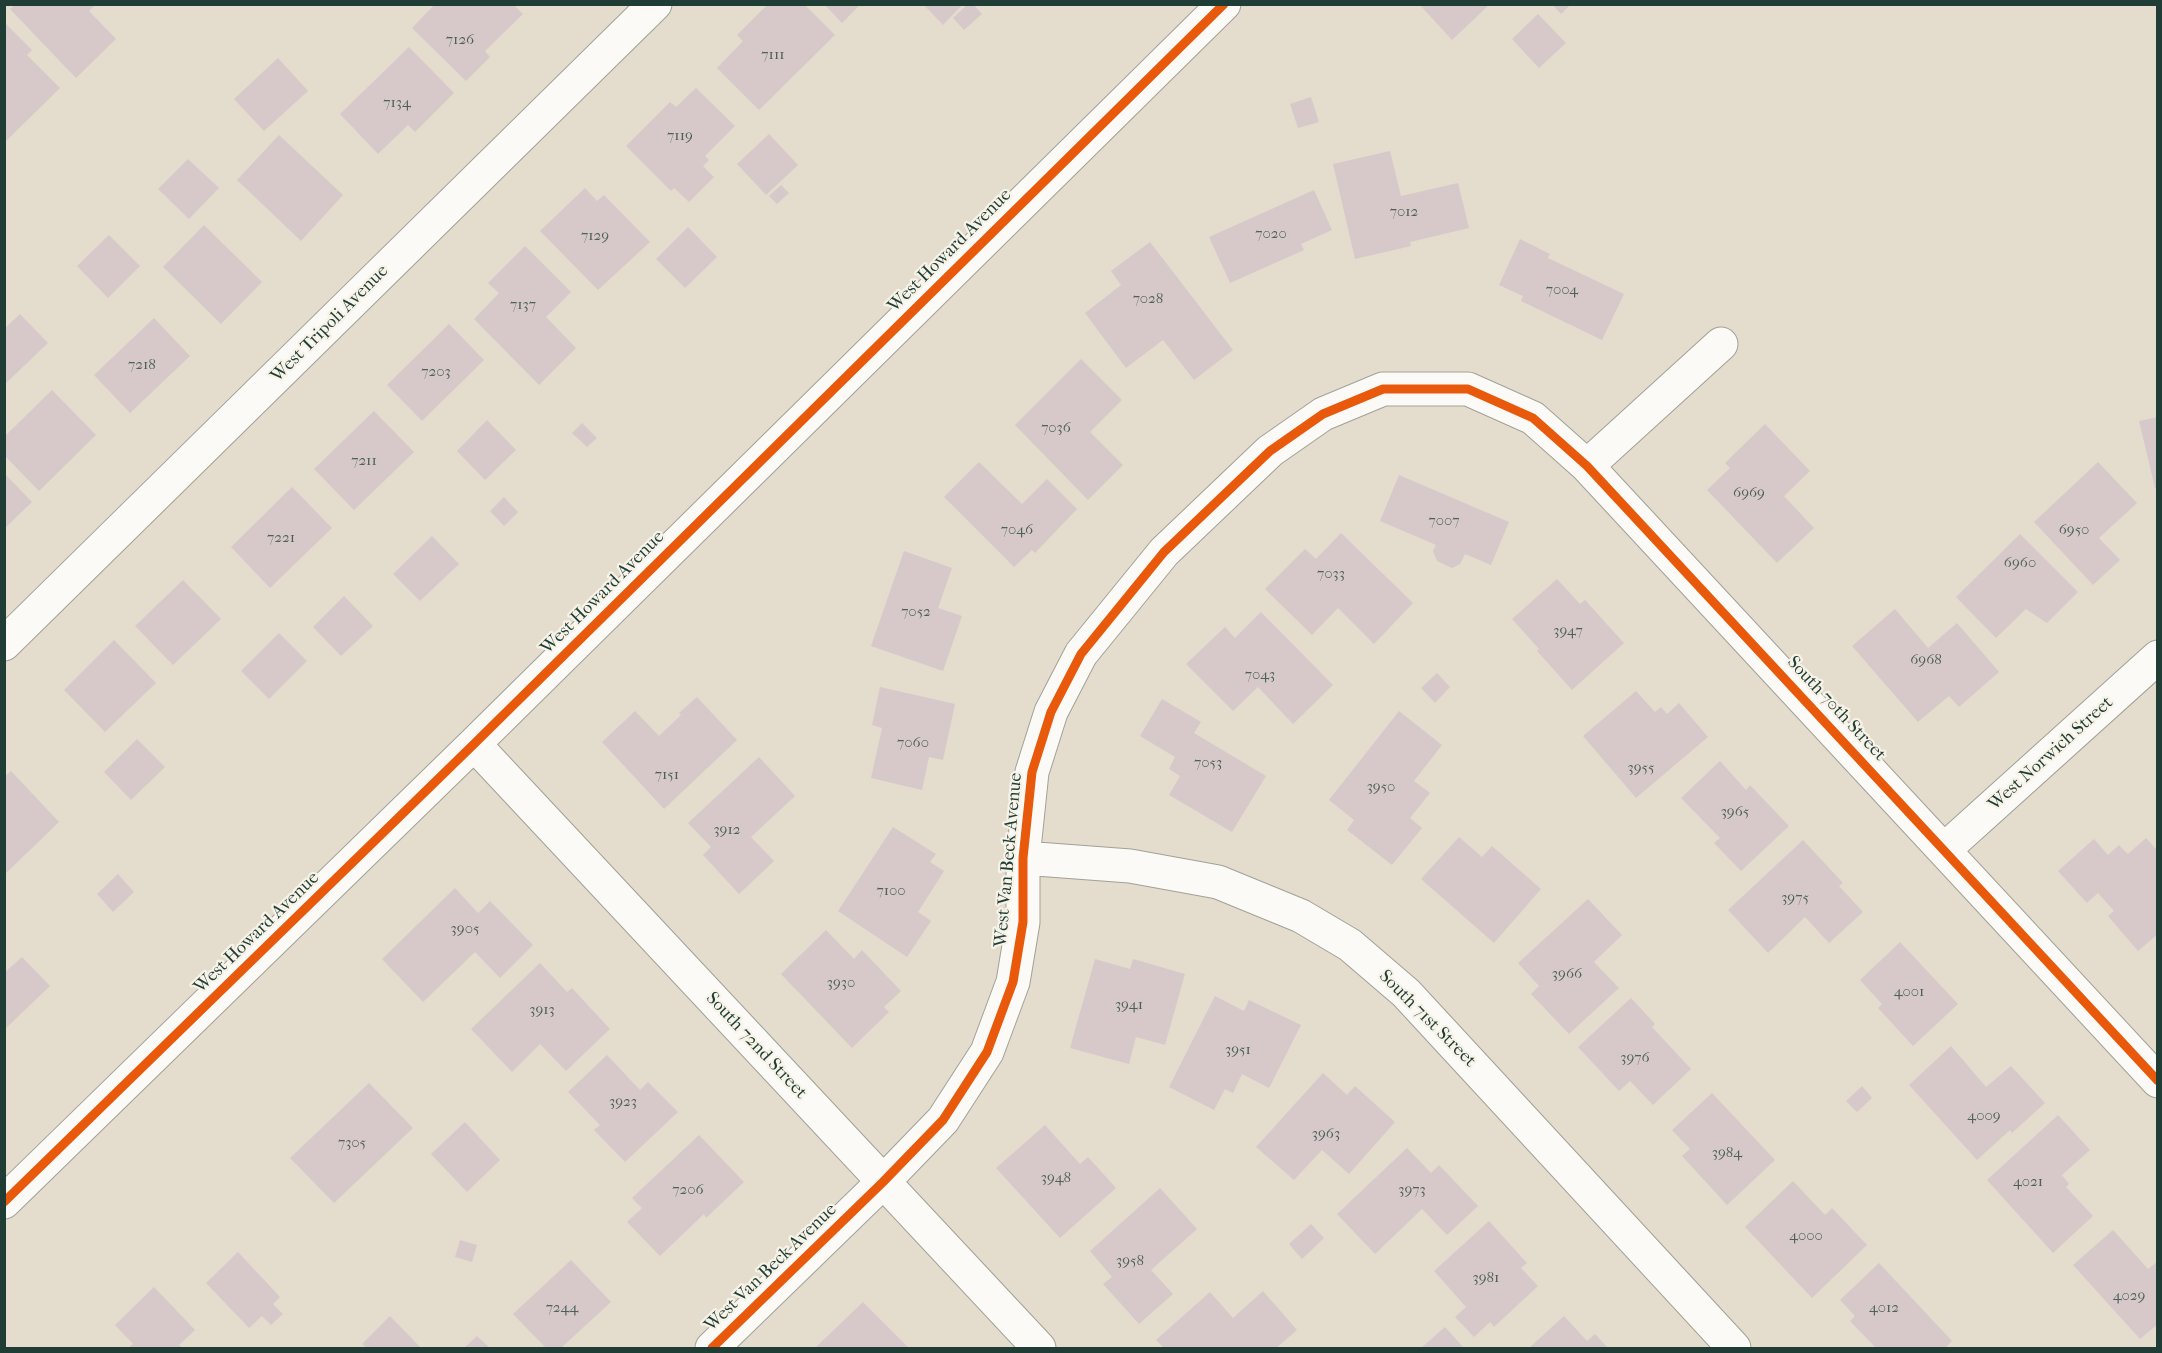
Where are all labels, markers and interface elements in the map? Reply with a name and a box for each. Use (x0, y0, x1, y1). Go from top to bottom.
house number: 7126 (446, 31, 474, 49)
house number: 7111 (761, 46, 785, 64)
house number: 7134 (383, 94, 411, 112)
house number: 7119 (667, 127, 693, 145)
street label: West Howard Avenue (884, 185, 1016, 317)
house number: 7012 (1390, 203, 1418, 221)
house number: 7020 (1255, 225, 1287, 243)
house number: 7129 (581, 227, 609, 245)
street label: West Tripoli Avenue (267, 261, 393, 387)
house number: 7004 (1546, 281, 1578, 299)
house number: 7028 (1133, 290, 1163, 308)
house number: 7137 (510, 296, 536, 314)
house number: 7218 (128, 356, 156, 374)
house number: 7203 (421, 363, 451, 381)
house number: 7036 (1041, 419, 1071, 437)
house number: 7211 (351, 452, 377, 470)
house number: 6969 (1733, 484, 1765, 502)
house number: 7007 (1429, 512, 1459, 530)
house number: 7046 (1001, 521, 1033, 539)
house number: 6950 (2059, 521, 2089, 539)
street label: West Howard Avenue (537, 527, 669, 659)
house number: 7221 (267, 529, 295, 547)
house number: 6960 (2004, 554, 2036, 572)
house number: 7033 (1317, 565, 1345, 583)
house number: 7052 (901, 603, 931, 621)
house number: 3947 (1553, 622, 1583, 640)
house number: 6968 (1910, 651, 1942, 669)
street label: South 70th Street (1782, 652, 1890, 766)
house number: 7043 (1245, 666, 1275, 684)
street label: West Norwich Street (1984, 692, 2118, 816)
house number: 7060 (897, 734, 929, 752)
house number: 7053 (1194, 754, 1222, 772)
house number: 3955 (1628, 759, 1654, 777)
house number: 7151 (655, 766, 679, 784)
street label: West Van Beck Avenue (991, 772, 1027, 948)
house number: 3950 (1367, 778, 1395, 796)
house number: 3965 (1721, 803, 1749, 821)
house number: 3912 (713, 821, 741, 839)
street label: West Howard Avenue (190, 868, 324, 998)
house number: 7100 (876, 882, 906, 900)
house number: 3975 (1781, 889, 1809, 907)
house number: 3905 (451, 920, 479, 938)
house number: 3966 (1552, 965, 1582, 983)
street label: South 71st Street (1374, 966, 1480, 1072)
house number: 3930 (827, 974, 855, 992)
house number: 4001 (1894, 983, 1924, 1001)
street label: South 72nd Street (701, 988, 811, 1104)
house number: 3941 (1115, 996, 1143, 1014)
house number: 3913 (529, 1001, 555, 1019)
house number: 3951 (1225, 1041, 1251, 1059)
house number: 3976 (1620, 1049, 1650, 1067)
house number: 3923 (609, 1093, 637, 1111)
house number: 4009 (1967, 1107, 2001, 1125)
house number: 3963 (1312, 1125, 1340, 1143)
house number: 7305 (338, 1134, 366, 1152)
house number: 3984 (1712, 1144, 1742, 1162)
house number: 3948 (1041, 1169, 1071, 1187)
house number: 4021 (2013, 1173, 2043, 1191)
house number: 7206 (672, 1181, 704, 1199)
house number: 3973 (1398, 1181, 1426, 1199)
street label: West Van Beck Avenue (700, 1199, 842, 1337)
house number: 4000 (1789, 1227, 1823, 1245)
house number: 3958 (1116, 1252, 1144, 1270)
house number: 3981 (1473, 1269, 1499, 1287)
house number: 4029 (2113, 1287, 2145, 1305)
house number: 7244 (546, 1299, 578, 1317)
house number: 4012 (1869, 1299, 1899, 1317)

